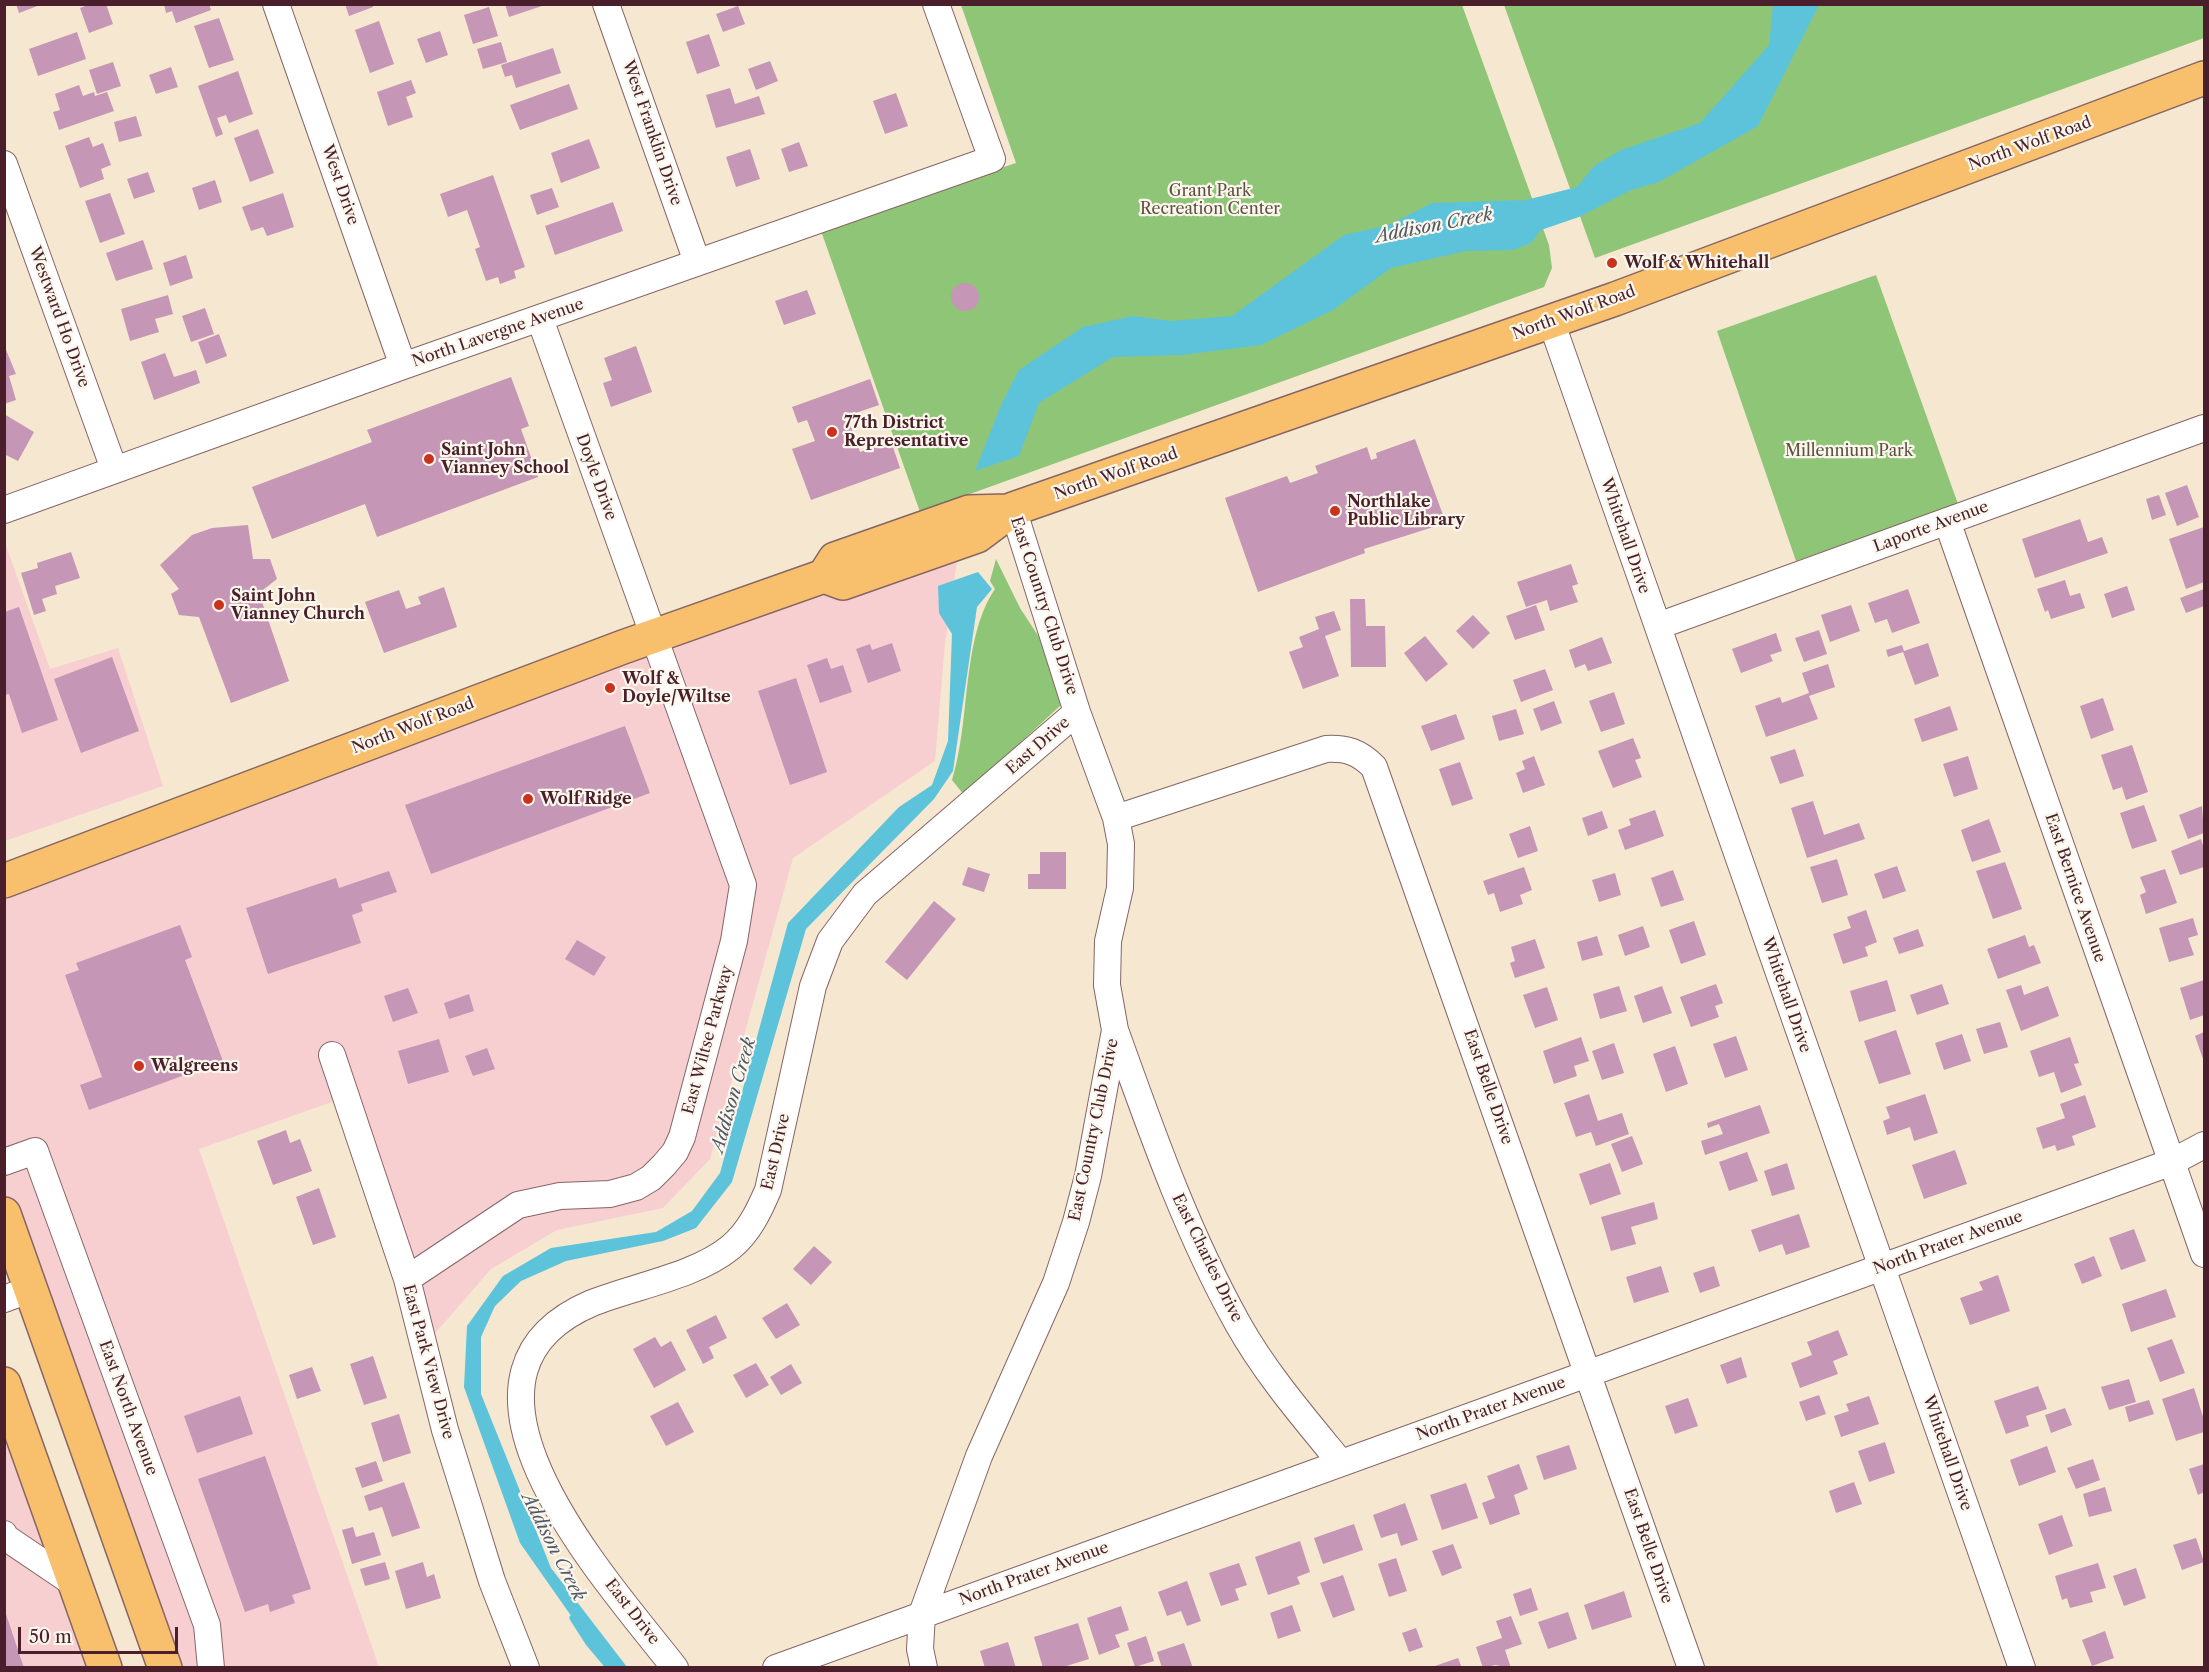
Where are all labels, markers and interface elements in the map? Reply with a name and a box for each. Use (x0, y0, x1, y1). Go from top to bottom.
street label: West Franklin Drive (618, 58, 686, 208)
street label: North Wolf Road (1966, 113, 2094, 175)
street label: West Drive (317, 142, 363, 228)
park label: Grant Park Recreation Center (1140, 181, 1280, 219)
water label: Addison Creek (1374, 204, 1494, 248)
street label: Westward Ho Drive (25, 244, 93, 390)
place label: Wolf & Whitehall (1624, 253, 1769, 273)
marker: Wolf & Whitehall (1605, 256, 1619, 270)
street label: North Wolf Road (1510, 282, 1638, 344)
street label: North Lavergne Avenue (410, 295, 586, 371)
place label: 77th District Representative (844, 413, 968, 451)
marker: 77th District Representative (825, 425, 839, 439)
street label: Doyle Drive (571, 431, 621, 523)
place label: Saint John Vianney School (441, 440, 569, 478)
park label: Millennium Park (1785, 441, 1913, 461)
street label: North Wolf Road (1052, 444, 1180, 504)
marker: Saint John Vianney School (422, 452, 436, 466)
street label: Whitehall Drive (1596, 476, 1654, 596)
place label: Northlake Public Library (1347, 492, 1465, 530)
street label: Laporte Avenue (1871, 497, 1991, 557)
marker: Northlake Public Library (1328, 504, 1342, 518)
street label: East Country Club Drive (1006, 514, 1082, 698)
place label: Saint John Vianney Church (231, 586, 365, 624)
marker: Saint John Vianney Church (212, 598, 226, 612)
place label: Wolf & Doyle/Wiltse (622, 669, 731, 707)
marker: Wolf & Doyle/Wiltse (603, 681, 617, 695)
street label: North Wolf Road (349, 694, 477, 758)
street label: East Drive (1002, 713, 1074, 779)
place label: Wolf Ridge (540, 789, 632, 809)
marker: Wolf Ridge (521, 792, 535, 806)
street label: East Bernice Avenue (2040, 811, 2110, 965)
street label: Whitehall Drive (1757, 935, 1815, 1055)
street label: East Wiltse Parkway (679, 963, 737, 1117)
street label: East Belle Drive (1459, 1027, 1517, 1147)
water label: Addison Creek (707, 1035, 761, 1155)
street label: East Country Club Drive (1065, 1037, 1123, 1223)
place label: Walgreens (151, 1056, 238, 1076)
marker: Walgreens (132, 1059, 146, 1073)
street label: East Drive (758, 1112, 794, 1192)
street label: East Charles Drive (1168, 1191, 1246, 1325)
street label: North Prater Avenue (1871, 1207, 2025, 1279)
street label: East Park View Drive (398, 1282, 458, 1442)
street label: East North Avenue (95, 1338, 161, 1478)
street label: North Prater Avenue (1414, 1373, 1568, 1445)
street label: Whitehall Drive (1918, 1393, 1976, 1513)
street label: East Belle Drive (1619, 1486, 1677, 1606)
water label: Addison Creek (516, 1489, 590, 1605)
street label: North Prater Avenue (957, 1538, 1111, 1610)
street label: East Drive (600, 1575, 664, 1649)
scale bar (21, 1615, 182, 1653)
text: 50 m (29, 1626, 72, 1648)

